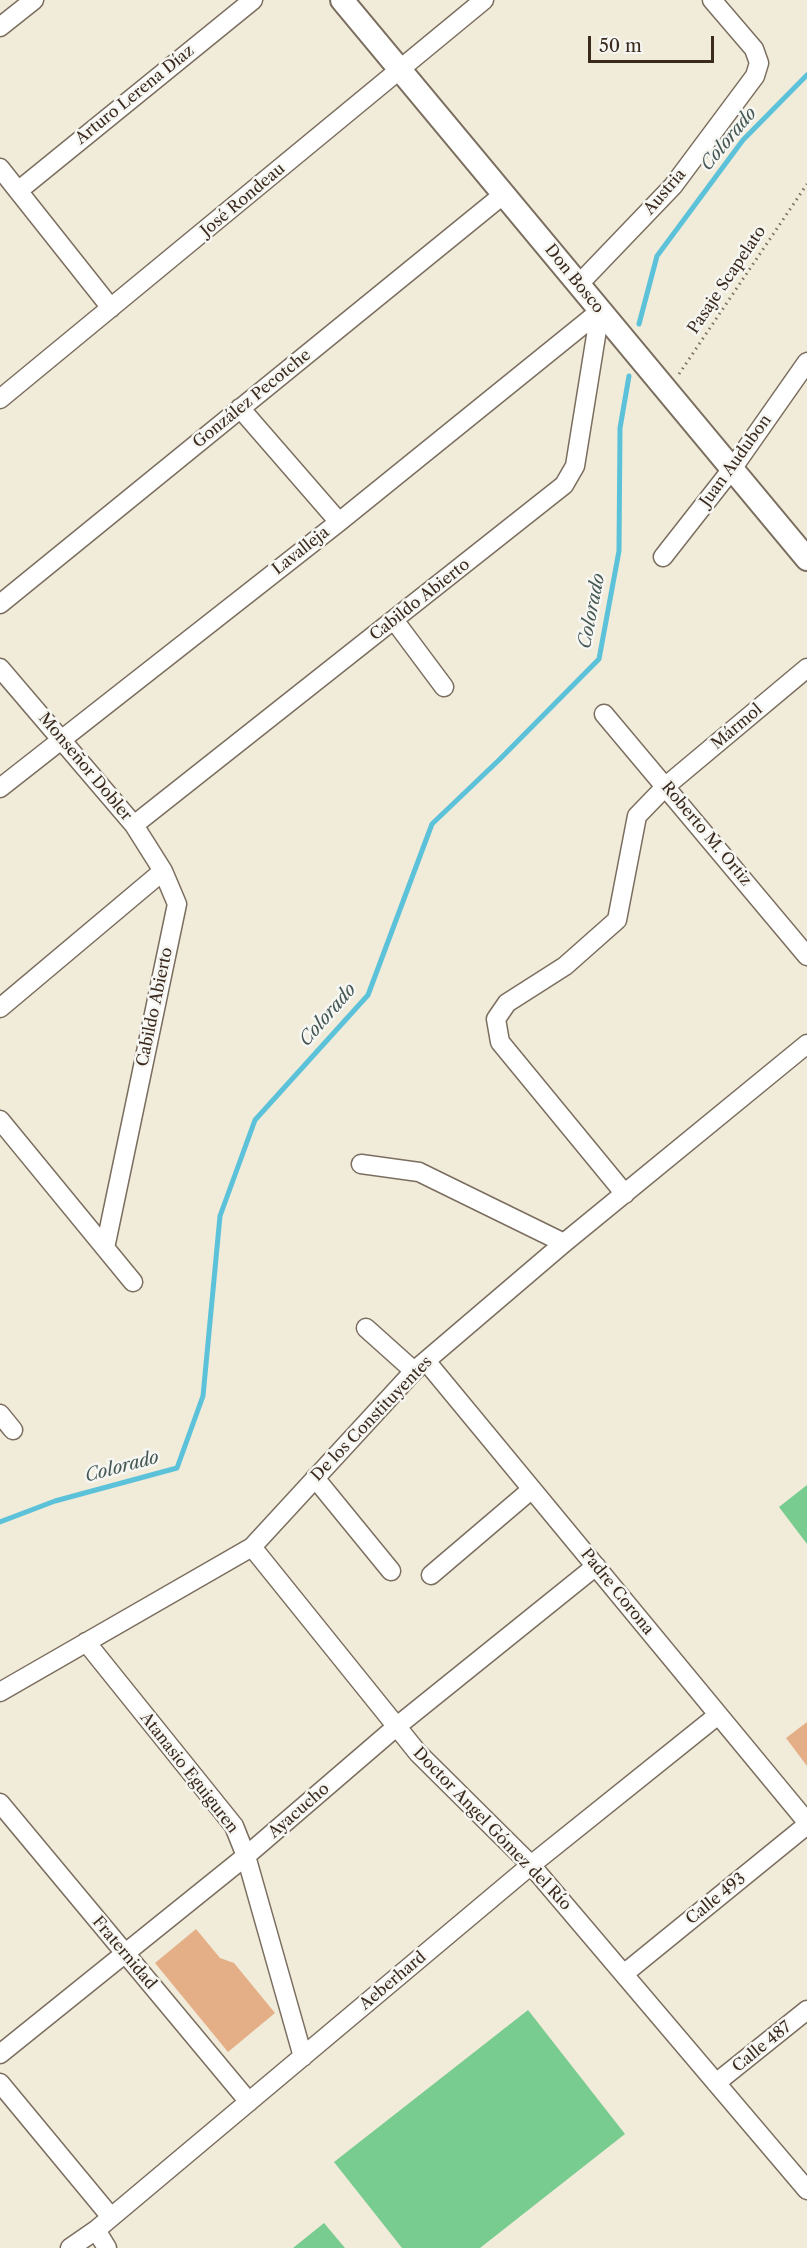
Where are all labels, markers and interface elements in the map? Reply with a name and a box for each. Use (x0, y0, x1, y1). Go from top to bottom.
scale bar (591, 24, 717, 62)
text: 50 m (599, 35, 642, 57)
street label: Arturo Lerena Díaz (72, 41, 198, 149)
water label: Colorado (696, 103, 762, 175)
street label: José Rondeau (197, 159, 289, 241)
street label: Austria (640, 165, 690, 219)
street label: Pasaje Scapelato (684, 222, 770, 338)
street label: Don Bosco (540, 241, 608, 317)
street label: González Pecotche (189, 346, 315, 452)
street label: Juan Audubon (696, 411, 776, 511)
street label: Lavalleja (269, 523, 333, 579)
street label: Cabildo Abierto (366, 555, 474, 645)
water label: Colorado (574, 572, 610, 650)
street label: Mármol (708, 700, 766, 754)
street label: Monseñor Dobler (34, 709, 136, 825)
street label: Roberto M. Ortiz (657, 778, 755, 890)
street label: Cabildo Abierto (133, 946, 177, 1068)
water label: Colorado (295, 979, 361, 1051)
street label: De los Constituyentes (307, 1353, 437, 1485)
water label: Colorado (83, 1447, 161, 1487)
street label: Padre Corona (576, 1545, 658, 1639)
street label: Atanasio Eguiguren (136, 1709, 242, 1837)
street label: Doctor Angel Gómez del Río (409, 1744, 575, 1914)
street label: Ayacucho (265, 1779, 333, 1843)
street label: Calle 493 (682, 1869, 750, 1929)
street label: Fraternidad (88, 1913, 160, 1993)
street label: Aeberhard (356, 1948, 430, 2014)
street label: Calle 487 (729, 2017, 795, 2077)

